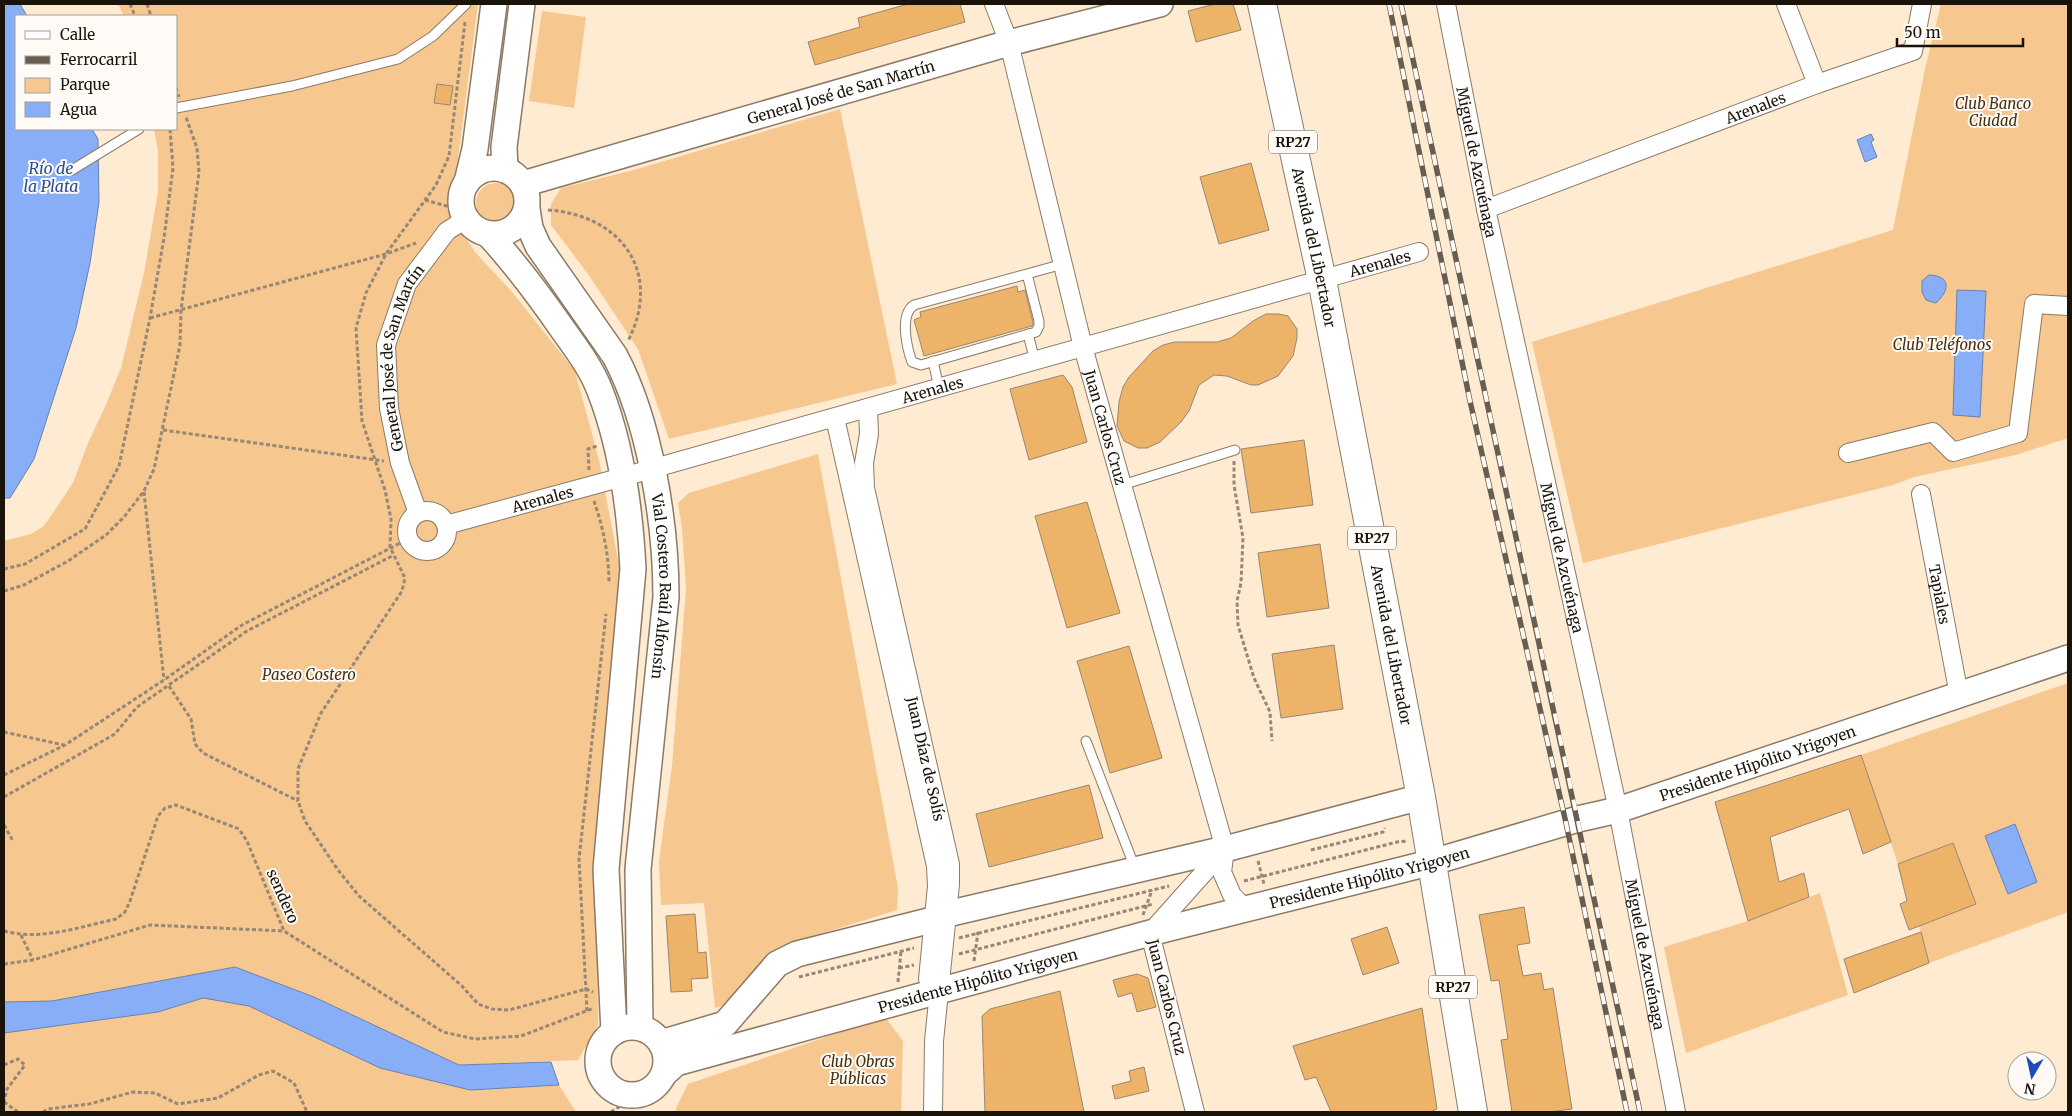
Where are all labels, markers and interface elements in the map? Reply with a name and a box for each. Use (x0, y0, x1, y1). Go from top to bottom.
legend (15, 15, 178, 130)
scale bar (1897, 15, 2023, 47)
text: 50 m (1904, 23, 1941, 42)
text: Calle (60, 25, 95, 44)
text: Ferrocarril (60, 50, 138, 69)
street label: General José de San Martín (745, 56, 937, 128)
text: Parque (60, 75, 110, 94)
street label: Miguel de Azcuénaga (1453, 85, 1501, 239)
street label: Arenales (1722, 87, 1788, 128)
park label: Club Banco Ciudad (1955, 94, 2031, 130)
text: Agua (59, 100, 97, 119)
road number: RP27 (1269, 130, 1317, 154)
water label: Río de la Plata (24, 158, 78, 196)
street label: Avenida del Libertador (1288, 165, 1340, 329)
street label: Arenales (1346, 245, 1413, 281)
street label: General José de San Martín (376, 260, 428, 453)
park label: Club Teléfonos (1893, 335, 1991, 354)
street label: Juan Carlos Cruz (1080, 367, 1131, 487)
street label: Arenales (899, 372, 965, 407)
street label: Arenales (509, 481, 575, 516)
street label: Miguel de Azcuénaga (1537, 481, 1588, 635)
street label: Vial Costero Raúl Alfonsín (648, 491, 676, 680)
road number: RP27 (1348, 526, 1396, 550)
street label: Avenida del Libertador (1367, 562, 1417, 727)
street label: Tapiales (1925, 563, 1955, 626)
park label: Paseo Costero (262, 665, 356, 684)
street label: Juan Díaz de Solís (903, 694, 949, 823)
street label: Presidente Hipólito Yrigoyen (1657, 721, 1858, 805)
street label: Presidente Hipólito Yrigoyen (1267, 842, 1472, 912)
street label: sendero (263, 866, 303, 926)
street label: Miguel de Azcuénaga (1622, 877, 1669, 1031)
street label: Juan Carlos Cruz (1143, 936, 1191, 1057)
street label: Presidente Hipólito Yrigoyen (876, 944, 1080, 1017)
road number: RP27 (1429, 976, 1477, 999)
north arrow (2007, 1051, 2057, 1101)
park label: Club Obras Públicas (821, 1052, 895, 1088)
text: N (2023, 1079, 2037, 1099)

